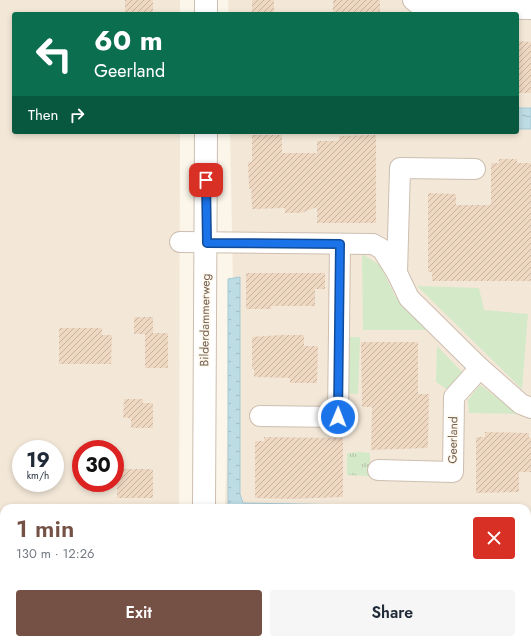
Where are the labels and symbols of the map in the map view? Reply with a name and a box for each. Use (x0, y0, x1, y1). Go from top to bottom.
pin (189, 163, 223, 197)
street label: Bilderdammerweg (195, 273, 215, 367)
position arrow (317, 396, 359, 438)
street label: Geerland (444, 416, 462, 464)
speed limit sign: 30 (72, 440, 124, 492)

